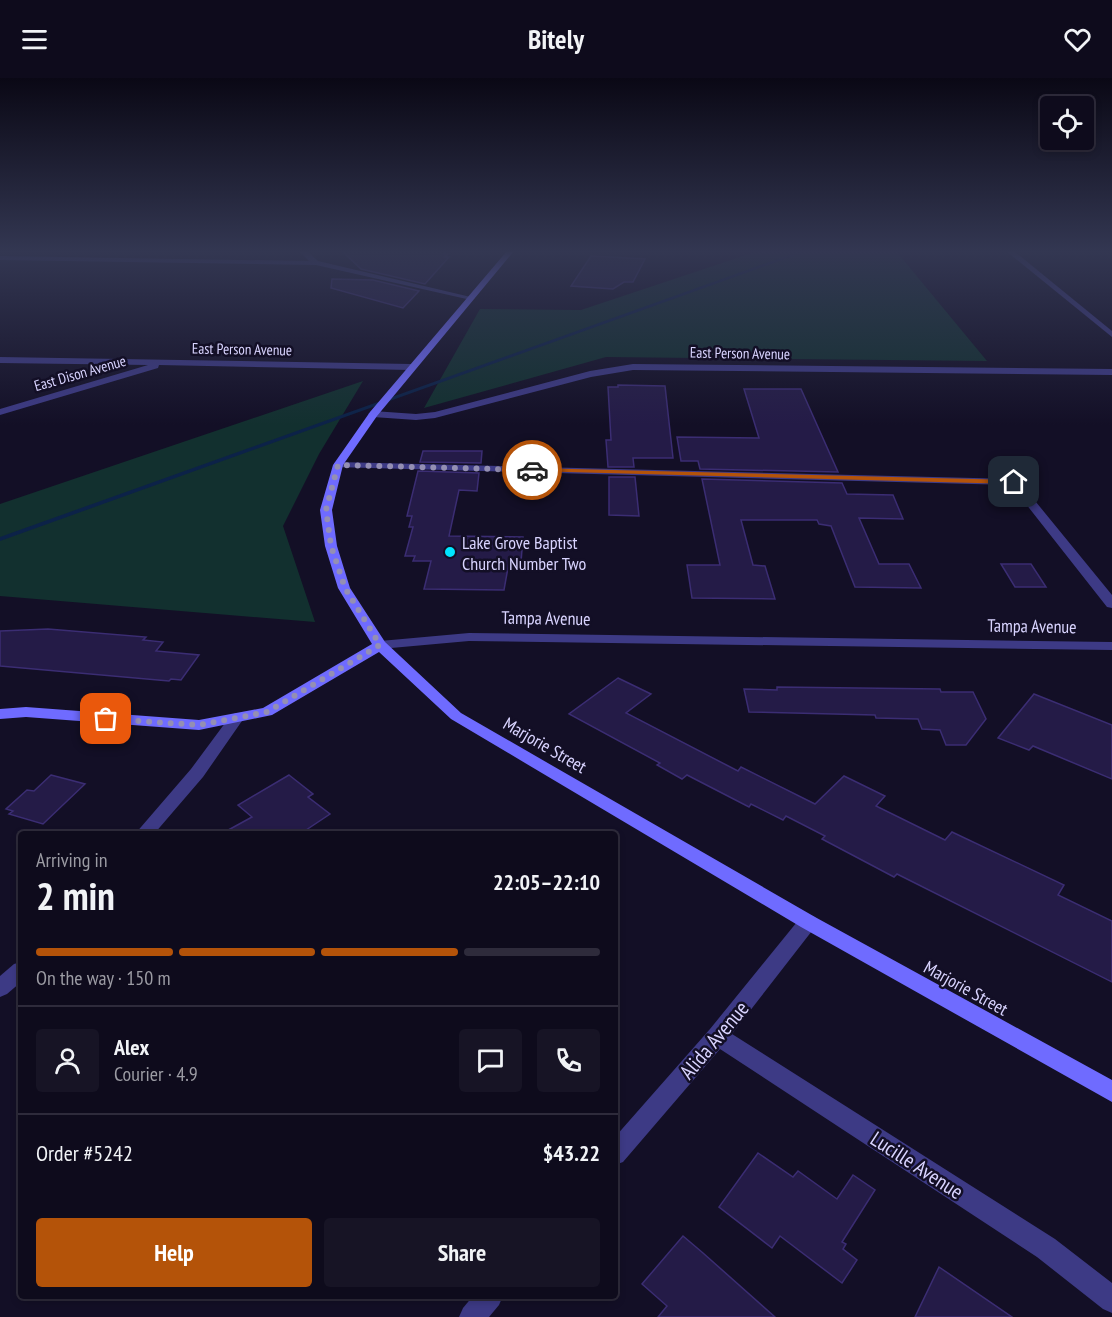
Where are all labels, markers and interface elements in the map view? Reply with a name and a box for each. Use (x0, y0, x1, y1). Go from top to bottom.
text: Bitely (528, 22, 584, 56)
icon: menu (18, 23, 51, 56)
icon: heart (1061, 23, 1094, 56)
map controls (1040, 96, 1094, 150)
button: locate (1040, 96, 1094, 150)
street label: East Person Avenue (192, 339, 292, 359)
street label: East Person Avenue (690, 343, 790, 363)
street label: East Dison Avenue (32, 351, 128, 395)
courier (502, 440, 562, 500)
icon: car (516, 454, 549, 487)
pin (988, 456, 1039, 507)
icon: home (997, 465, 1030, 498)
place label: Lake Grove Baptist Church Number Two (462, 531, 586, 575)
marker: Lake Grove Baptist Church Number Two (443, 545, 457, 559)
street label: Tampa Avenue (501, 606, 591, 630)
street label: Tampa Avenue (987, 614, 1077, 638)
pin (80, 693, 131, 744)
icon: bag (89, 702, 122, 735)
street label: Marjorie Street (499, 712, 591, 778)
text: Arriving in (36, 847, 108, 873)
text: 22:05–22:10 (493, 868, 600, 896)
text: 2 min (36, 870, 115, 921)
street label: Marjorie Street (920, 955, 1012, 1021)
text: On the way · 150 m (36, 965, 171, 991)
street label: Alida Avenue (673, 995, 755, 1085)
button: person (36, 1029, 99, 1092)
button: chat (459, 1029, 522, 1092)
button: phone (537, 1029, 600, 1092)
text: Alex (114, 1033, 149, 1061)
text: Courier · 4.9 (114, 1061, 198, 1087)
street label: Lucille Avenue (866, 1125, 968, 1205)
text: Order #5242 (36, 1139, 133, 1167)
text: $43.22 (543, 1139, 600, 1167)
button: Help (36, 1218, 312, 1287)
button: Share (324, 1218, 600, 1287)

